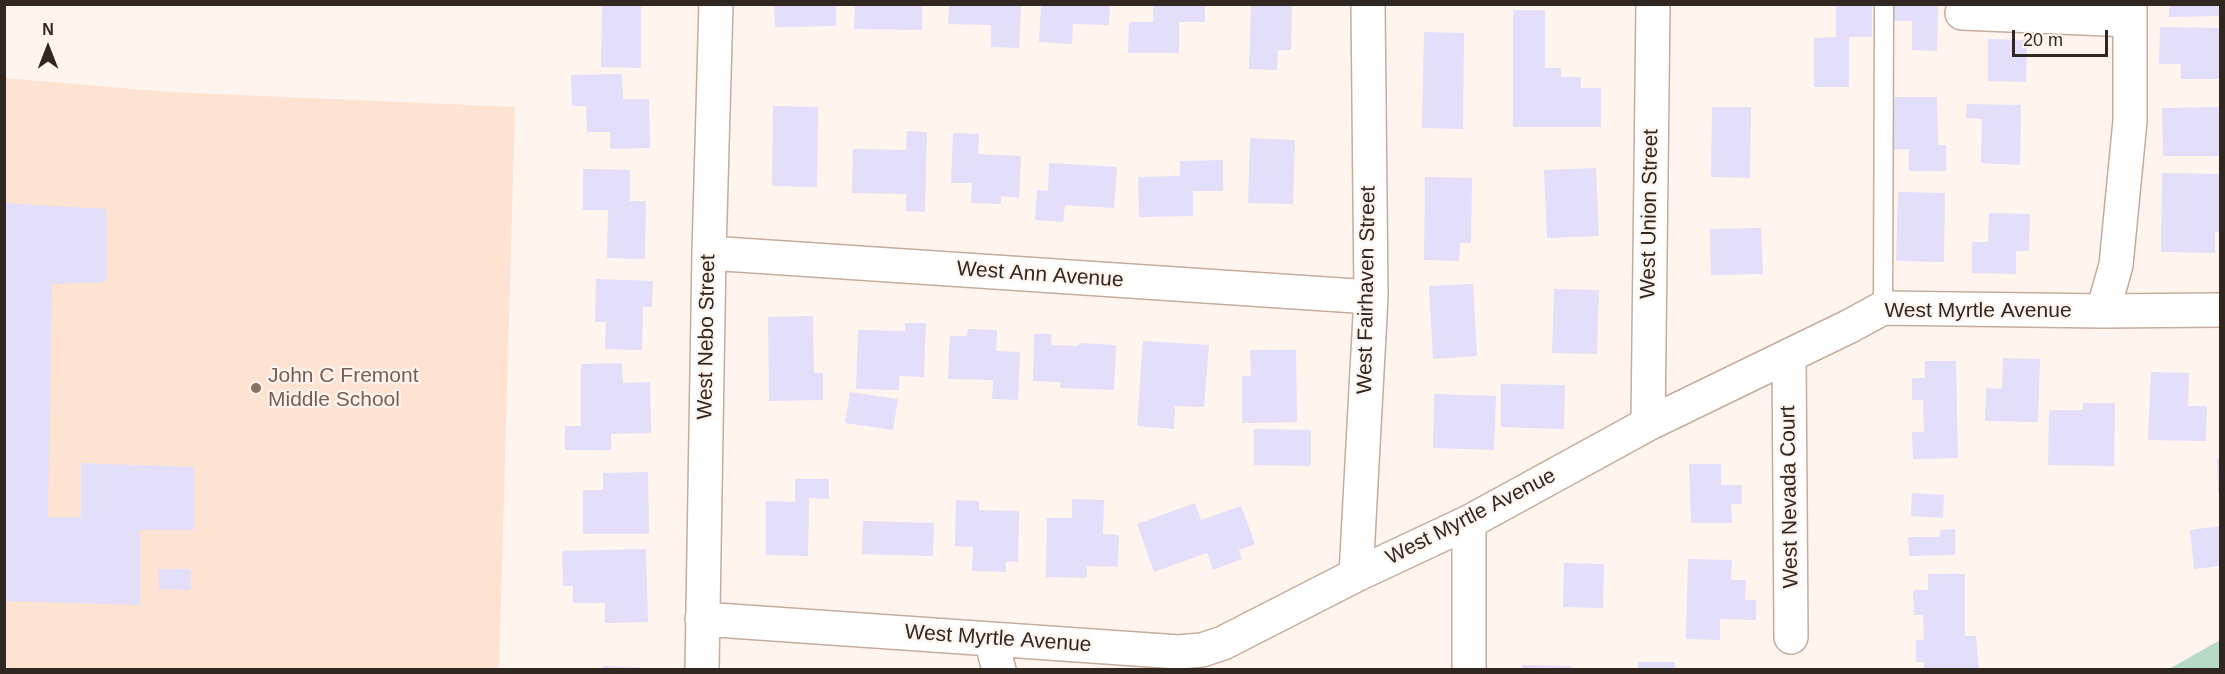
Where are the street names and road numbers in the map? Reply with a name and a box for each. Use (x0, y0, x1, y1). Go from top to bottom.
street label: West Union Street (1636, 129, 1664, 299)
street label: West Fairhaven Street (1353, 186, 1381, 394)
street label: West Nebo Street (693, 254, 721, 420)
street label: West Ann Avenue (956, 257, 1124, 293)
street label: West Myrtle Avenue (1884, 298, 2072, 324)
street label: West Nevada Court (1776, 405, 1804, 589)
street label: West Myrtle Avenue (1382, 463, 1560, 571)
street label: West Myrtle Avenue (904, 620, 1092, 658)

